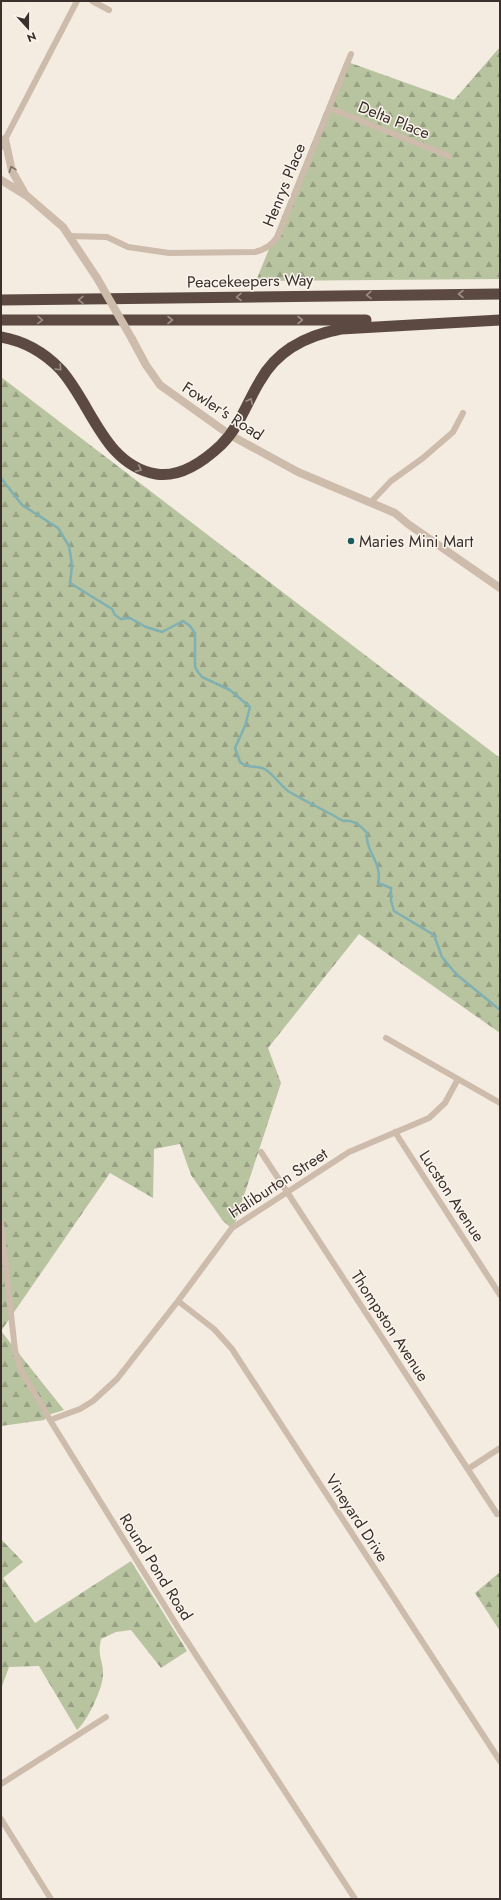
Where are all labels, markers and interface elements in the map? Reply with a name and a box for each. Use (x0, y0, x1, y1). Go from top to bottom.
north arrow (8, 8, 48, 48)
text: N (25, 28, 39, 46)
street label: Delta Place (355, 95, 433, 145)
street label: Henrys Place (257, 140, 311, 230)
one-way arrow (8, 166, 16, 173)
street label: Peacekeepers Way (187, 268, 314, 294)
one-way arrow (458, 290, 464, 298)
one-way arrow (366, 291, 372, 299)
one-way arrow (236, 293, 242, 301)
one-way arrow (78, 295, 84, 304)
one-way arrow (37, 316, 43, 324)
one-way arrow (167, 316, 173, 324)
one-way arrow (297, 316, 303, 324)
one-way arrow (54, 364, 61, 371)
street label: Fowler's Road (178, 376, 268, 446)
one-way arrow (245, 398, 253, 405)
one-way arrow (135, 464, 142, 472)
place label: Maries Mini Mart (359, 530, 473, 553)
marker: Maries Mini Mart (346, 536, 356, 546)
street label: Haliburton Street (224, 1142, 332, 1224)
street label: Lucston Avenue (414, 1146, 490, 1246)
street label: Thompston Avenue (345, 1266, 435, 1386)
street label: Vineyard Drive (320, 1469, 394, 1567)
street label: Round Pond Road (114, 1509, 198, 1625)

